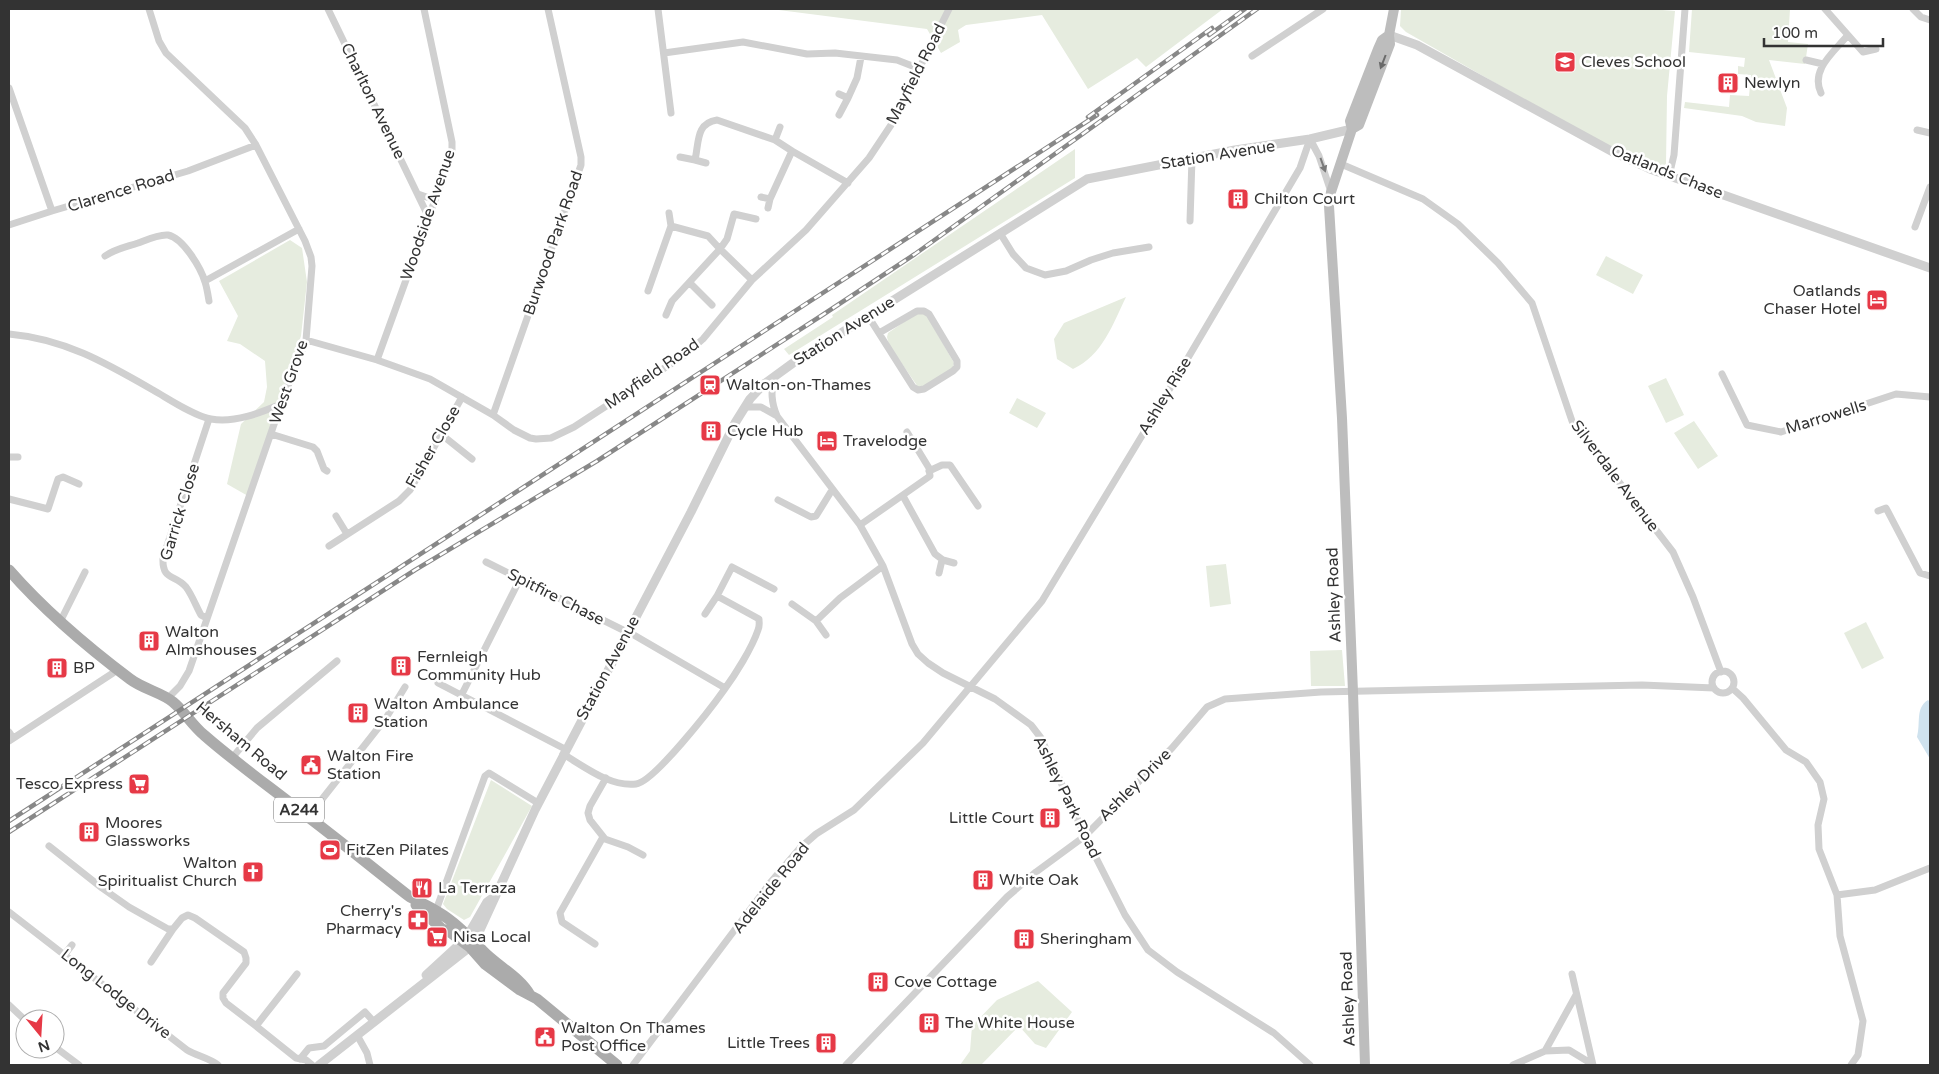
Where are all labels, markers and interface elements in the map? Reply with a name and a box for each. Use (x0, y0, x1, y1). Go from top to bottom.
scale bar (1764, 15, 1883, 47)
street label: Mayfield Road (882, 20, 950, 128)
text: 100 m (1772, 24, 1818, 42)
street label: Charlton Avenue (336, 40, 410, 162)
school or university icon: Cleves School (1553, 50, 1577, 74)
place label: Cleves School (1581, 52, 1686, 72)
one-way arrow (1379, 55, 1387, 70)
building icon: Newlyn (1716, 71, 1740, 95)
place label: Newlyn (1744, 73, 1801, 93)
street label: Station Avenue (1159, 136, 1277, 174)
street label: Oatlands Chase (1608, 140, 1726, 204)
street label: Woodside Avenue (396, 147, 460, 283)
one-way arrow (1319, 158, 1327, 173)
street label: Clarence Road (65, 165, 177, 217)
street label: Burwood Park Road (519, 168, 587, 318)
building icon: Chilton Court (1226, 187, 1250, 211)
place label: Chilton Court (1254, 189, 1355, 209)
place label: Oatlands Chaser Hotel (1764, 281, 1861, 319)
hotel icon: Oatlands Chaser Hotel (1865, 288, 1889, 312)
street label: Station Avenue (790, 292, 898, 370)
street label: Mayfield Road (601, 334, 703, 414)
street label: West Grove (265, 337, 313, 427)
street label: Ashley Rise (1134, 353, 1196, 439)
station icon: Walton-on-Thames (698, 373, 722, 397)
place label: Walton-on-Thames (726, 375, 871, 395)
street label: Marrowells (1783, 395, 1869, 439)
street label: Fisher Close (401, 402, 465, 492)
street label: Silverdale Avenue (1567, 416, 1663, 536)
building icon: Cycle Hub (699, 419, 723, 443)
place label: Cycle Hub (727, 421, 803, 441)
hotel icon: Travelodge (815, 429, 839, 453)
place label: Travelodge (843, 431, 927, 451)
street label: Garrick Close (156, 461, 204, 563)
street label: Ashley Road (1322, 547, 1346, 643)
street label: Spitfire Chase (504, 564, 608, 630)
street label: Station Avenue (572, 612, 644, 724)
place label: Walton Almshouses (165, 622, 257, 660)
building icon: Walton Almshouses (137, 629, 161, 653)
place label: Fernleigh Community Hub (417, 647, 541, 685)
building icon: Fernleigh Community Hub (389, 654, 413, 678)
building icon: BP (45, 656, 69, 680)
place label: BP (73, 658, 95, 678)
place label: Walton Ambulance Station (374, 694, 519, 732)
street label: Hersham Road (191, 697, 291, 785)
building icon: Walton Ambulance Station (346, 701, 370, 725)
street label: Ashley Park Road (1029, 733, 1105, 861)
street label: Ashley Drive (1095, 745, 1175, 825)
place label: Walton Fire Station (327, 746, 414, 784)
public building icon: Walton Fire Station (299, 753, 323, 777)
supermarket icon: Tesco Express (127, 772, 151, 796)
place label: Tesco Express (16, 774, 123, 794)
road number: A244 (274, 798, 324, 822)
building icon: Little Court (1038, 806, 1062, 830)
place label: Little Court (949, 808, 1034, 828)
place label: Moores Glassworks (105, 813, 190, 851)
building icon: Moores Glassworks (77, 820, 101, 844)
sports icon: FitZen Pilates (318, 838, 342, 862)
street label: Adelaide Road (728, 838, 814, 938)
place label: FitZen Pilates (346, 840, 449, 860)
place label: Walton Spiritualist Church (98, 853, 237, 891)
church icon: Walton Spiritualist Church (241, 860, 265, 884)
building icon: White Oak (971, 868, 995, 892)
place label: White Oak (999, 870, 1079, 890)
restaurant icon: La Terraza (410, 876, 434, 900)
place label: La Terraza (438, 878, 516, 898)
place label: Cherry's Pharmacy (326, 901, 402, 939)
pharmacy icon: Cherry's Pharmacy (406, 908, 430, 932)
supermarket icon: Nisa Local (425, 925, 449, 949)
place label: Nisa Local (453, 927, 531, 947)
building icon: Sheringham (1012, 927, 1036, 951)
place label: Sheringham (1040, 929, 1132, 949)
street label: Long Lodge Drive (57, 945, 175, 1043)
street label: Ashley Road (1336, 951, 1360, 1047)
building icon: Cove Cottage (866, 970, 890, 994)
place label: Cove Cottage (894, 972, 997, 992)
north arrow (15, 1009, 65, 1059)
building icon: The White House (917, 1011, 941, 1035)
place label: The White House (945, 1013, 1075, 1033)
place label: Walton On Thames Post Office (561, 1018, 706, 1056)
public building icon: Walton On Thames Post Office (533, 1025, 557, 1049)
building icon: Little Trees (814, 1031, 838, 1055)
place label: Little Trees (727, 1033, 810, 1053)
text: N (36, 1036, 52, 1056)

